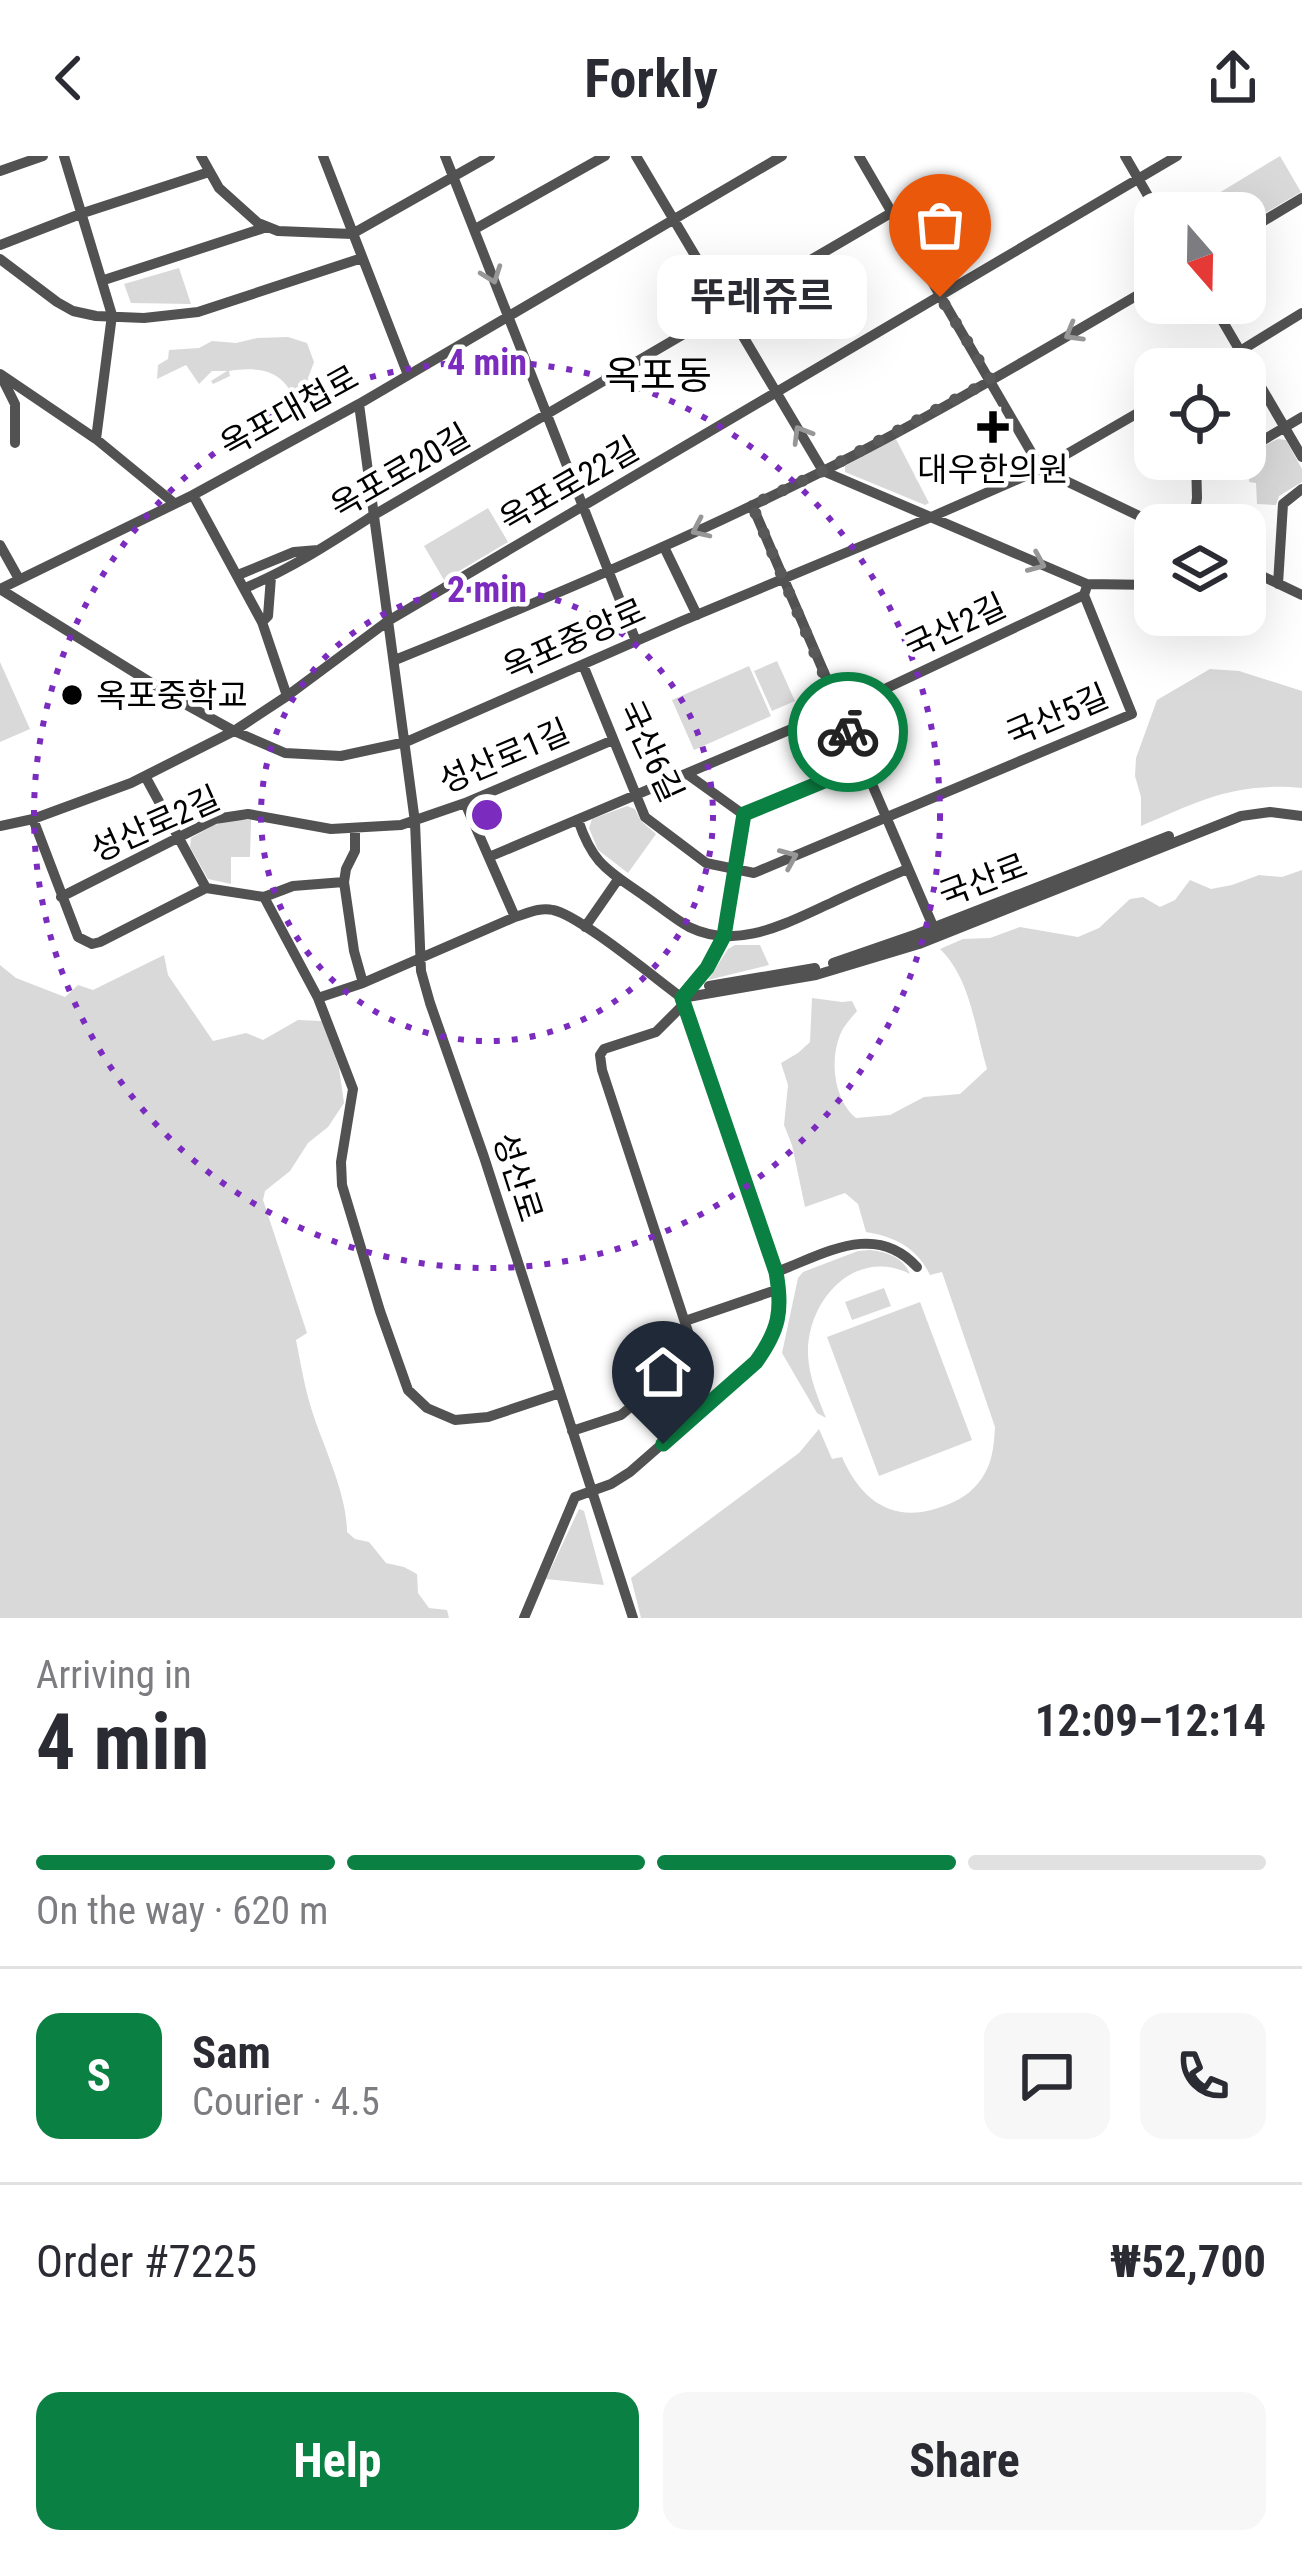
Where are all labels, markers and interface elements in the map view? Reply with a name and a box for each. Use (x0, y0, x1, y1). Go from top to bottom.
icon: back (36, 45, 102, 111)
icon: share (1200, 45, 1266, 111)
text: Forkly (584, 47, 718, 110)
pin (889, 174, 991, 297)
icon: bag (907, 192, 973, 258)
north arrow (1134, 192, 1266, 324)
map controls (1134, 192, 1266, 636)
callout: 뚜레쥬르 (658, 255, 868, 339)
one-way arrow (478, 263, 503, 284)
text: 뚜레쥬르 (690, 274, 834, 320)
one-way arrow (1064, 318, 1086, 341)
text: 4 min (447, 342, 527, 384)
button: locate (1134, 348, 1266, 480)
district label: 옥포동 (604, 353, 712, 399)
street label: 옥포대첩로 (213, 357, 365, 465)
marker: 대우한의원 (977, 411, 1009, 443)
street label: 옥포로20길 (324, 416, 476, 526)
one-way arrow (793, 426, 815, 447)
street label: 옥포로22길 (493, 429, 645, 539)
place label: 대우한의원 (917, 450, 1069, 489)
button: layers (1134, 504, 1266, 636)
one-way arrow (691, 515, 712, 538)
one-way arrow (1025, 549, 1046, 573)
text: 2 min (447, 569, 527, 611)
street label: 국산2길 (898, 586, 1012, 666)
street label: 옥포중앙로 (497, 590, 651, 688)
courier (788, 672, 908, 792)
place label: 옥포중학교 (96, 676, 248, 715)
street label: 국산5길 (1000, 676, 1114, 754)
marker: 옥포중학교 (59, 682, 85, 708)
street label: 국산6길 (611, 694, 691, 808)
icon: bike (815, 699, 881, 765)
street label: 성산로1길 (433, 711, 575, 801)
street label: 성산로2길 (84, 778, 226, 870)
centre of rings (466, 794, 508, 836)
street label: 국산로 (933, 845, 1033, 915)
one-way arrow (777, 848, 798, 872)
street label: 성산로 (485, 1128, 551, 1226)
pin (612, 1321, 714, 1444)
icon: home (630, 1339, 696, 1405)
text: Arriving in (36, 1652, 192, 1698)
text: 12:09–12:14 (1035, 1694, 1266, 1747)
text: 4 min (36, 1697, 209, 1788)
text: On the way · 620 m (36, 1888, 328, 1934)
button: chat (984, 2013, 1110, 2139)
button: phone (1140, 2013, 1266, 2139)
text: Sam (192, 2026, 271, 2079)
text: S (87, 2049, 111, 2102)
text: Courier · 4.5 (192, 2079, 380, 2125)
text: Order #7225 (36, 2235, 257, 2288)
text: ₩52,700 (1110, 2235, 1266, 2288)
button: Help (36, 2392, 639, 2530)
button: Share (663, 2392, 1266, 2530)

